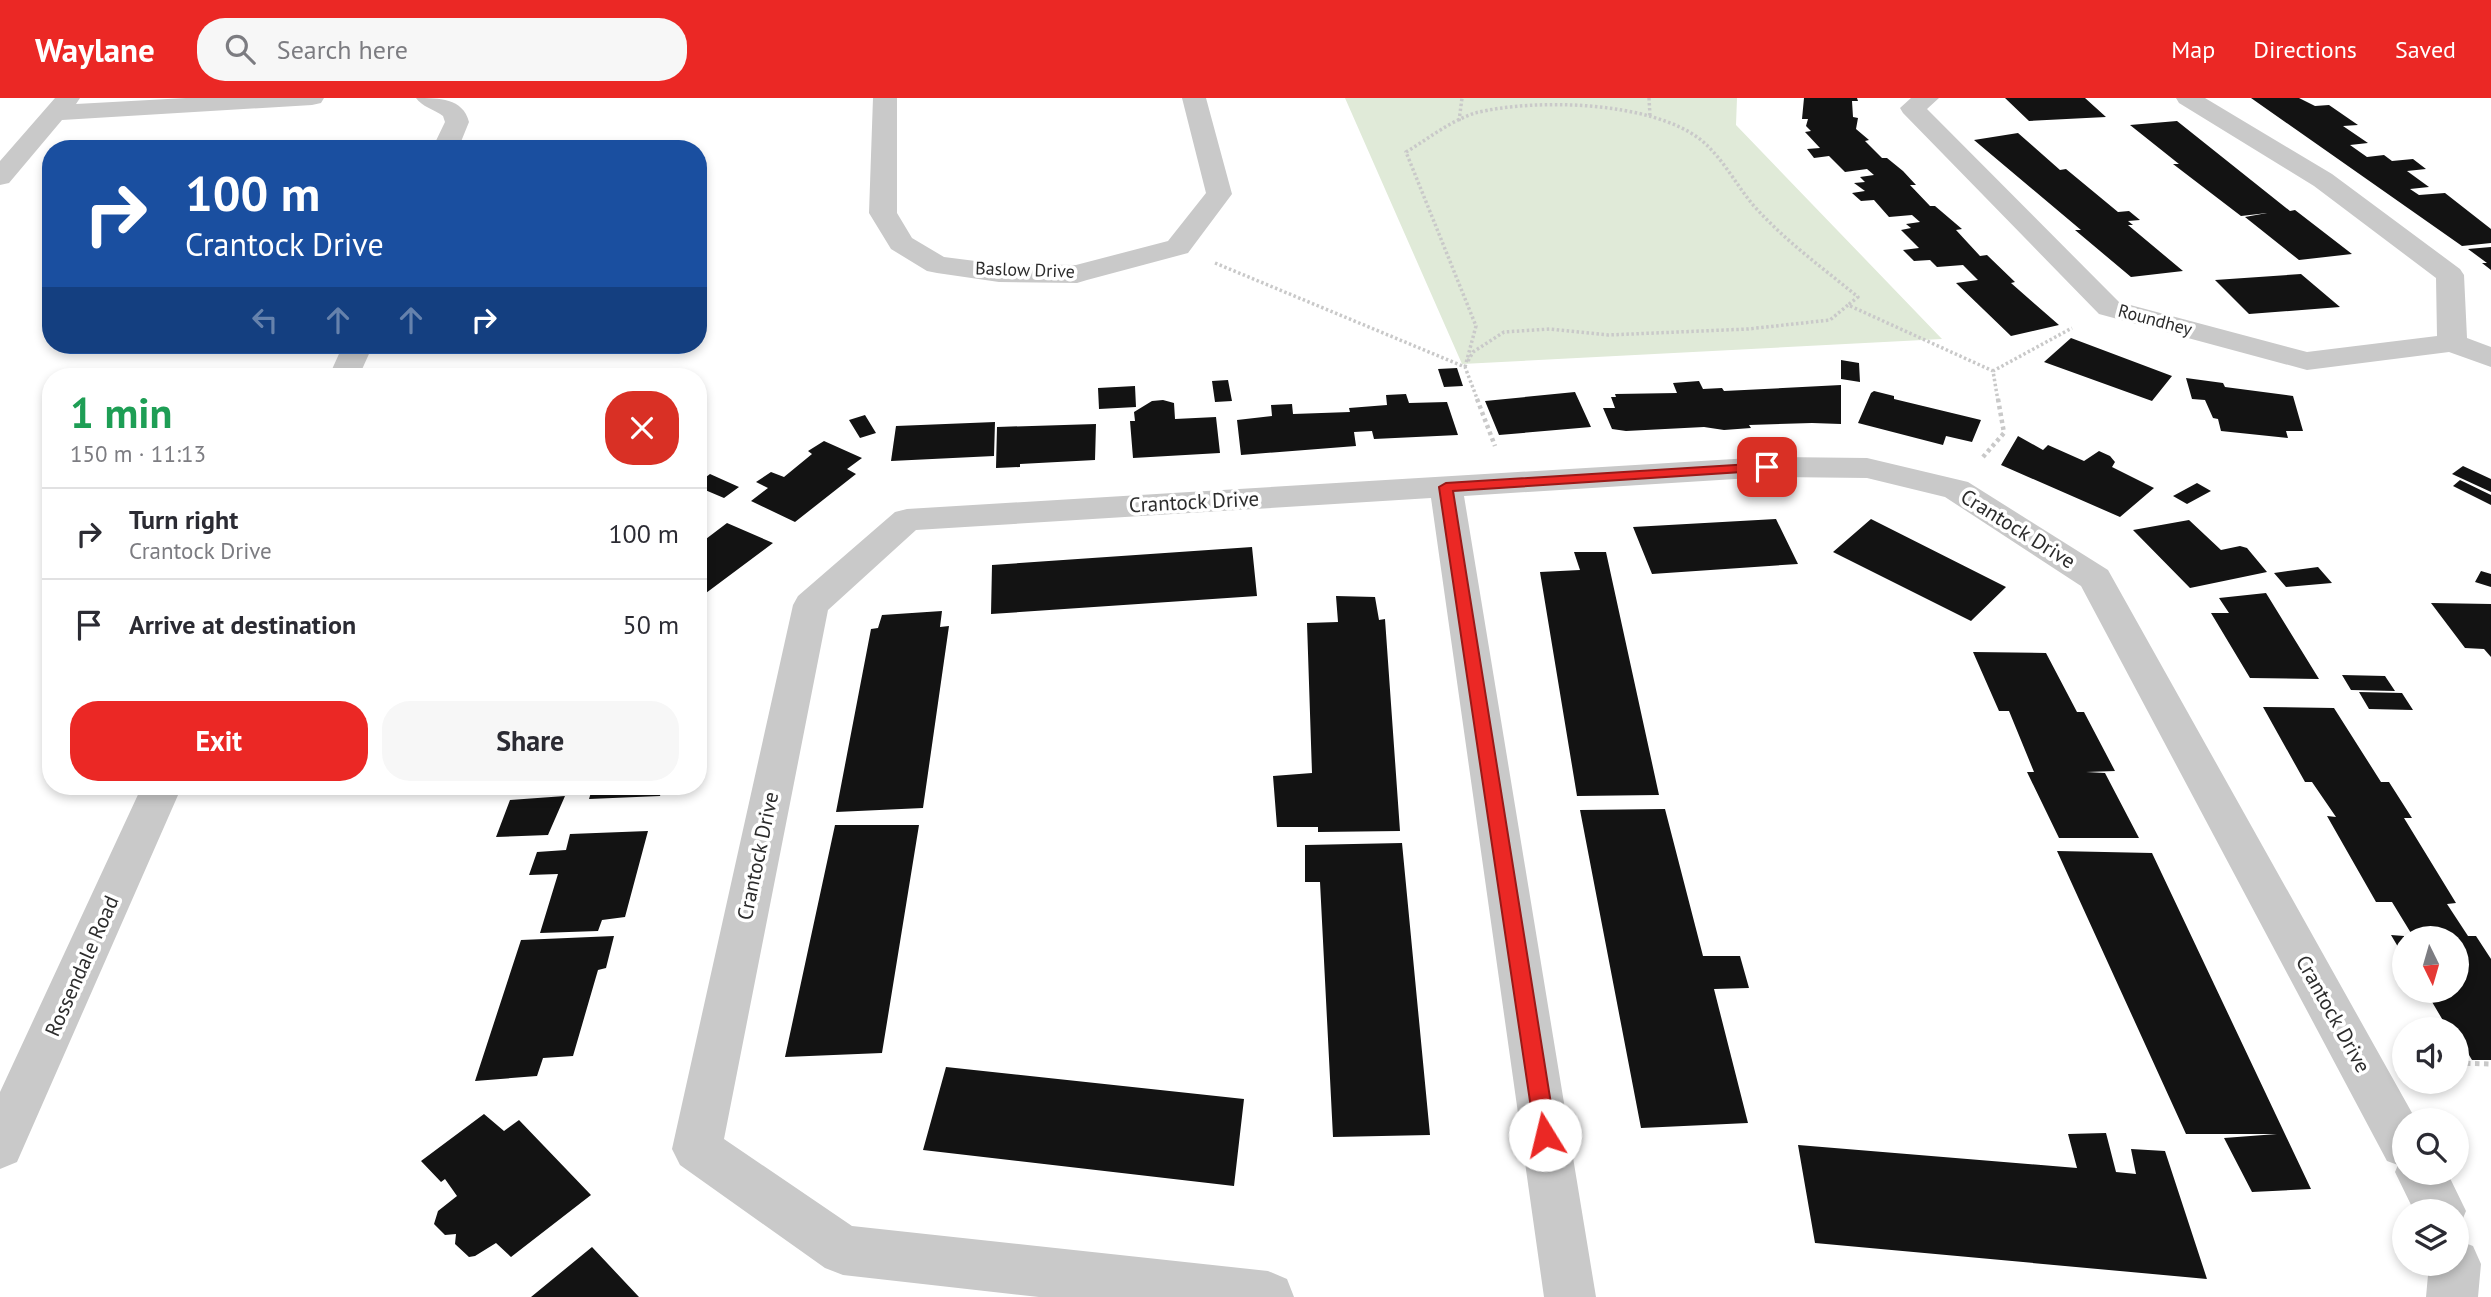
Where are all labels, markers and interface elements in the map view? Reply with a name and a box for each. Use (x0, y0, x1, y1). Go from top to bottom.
search box (197, 18, 687, 81)
text: Waylane (35, 28, 155, 71)
icon: search (221, 30, 259, 68)
text: Search here (277, 33, 408, 66)
text: Map (2171, 34, 2215, 65)
text: Directions (2253, 34, 2357, 65)
text: Saved (2395, 34, 2456, 65)
text: 100 m (185, 161, 320, 225)
icon: right (70, 168, 161, 259)
text: Crantock Drive (185, 223, 384, 265)
street label: Baslow Drive (975, 256, 1075, 283)
street label: Roundhey (2116, 299, 2195, 341)
icon: left (246, 301, 284, 339)
icon: ahead (319, 301, 357, 339)
icon: ahead (392, 301, 430, 339)
icon: right (465, 301, 503, 339)
text: 1 min (70, 385, 172, 440)
button: close (605, 391, 679, 465)
pin (1737, 437, 1797, 497)
text: 150 m · 11:13 (70, 439, 206, 468)
icon: arrive (1748, 448, 1786, 486)
street label: Crantock Drive (1956, 483, 2081, 575)
street label: Crantock Drive (1128, 485, 1260, 518)
text: Turn right (129, 503, 238, 536)
icon: right (70, 515, 108, 553)
text: 100 m (608, 517, 679, 550)
text: Crantock Drive (129, 536, 272, 565)
icon: arrive (70, 606, 108, 644)
text: Arrive at destination (129, 608, 356, 641)
text: 50 m (623, 608, 679, 641)
button: Exit (70, 701, 368, 781)
button: Share (382, 701, 679, 781)
street label: Crantock Drive (731, 789, 784, 922)
street label: Rossendale Road (38, 891, 125, 1040)
north arrow (2392, 926, 2469, 1003)
map controls (2392, 926, 2469, 1276)
street label: Crantock Drive (2290, 950, 2377, 1077)
button: sound (2392, 1017, 2469, 1094)
position arrow (1508, 1098, 1582, 1172)
button: search (2392, 1108, 2469, 1185)
button: layers (2392, 1199, 2469, 1276)

